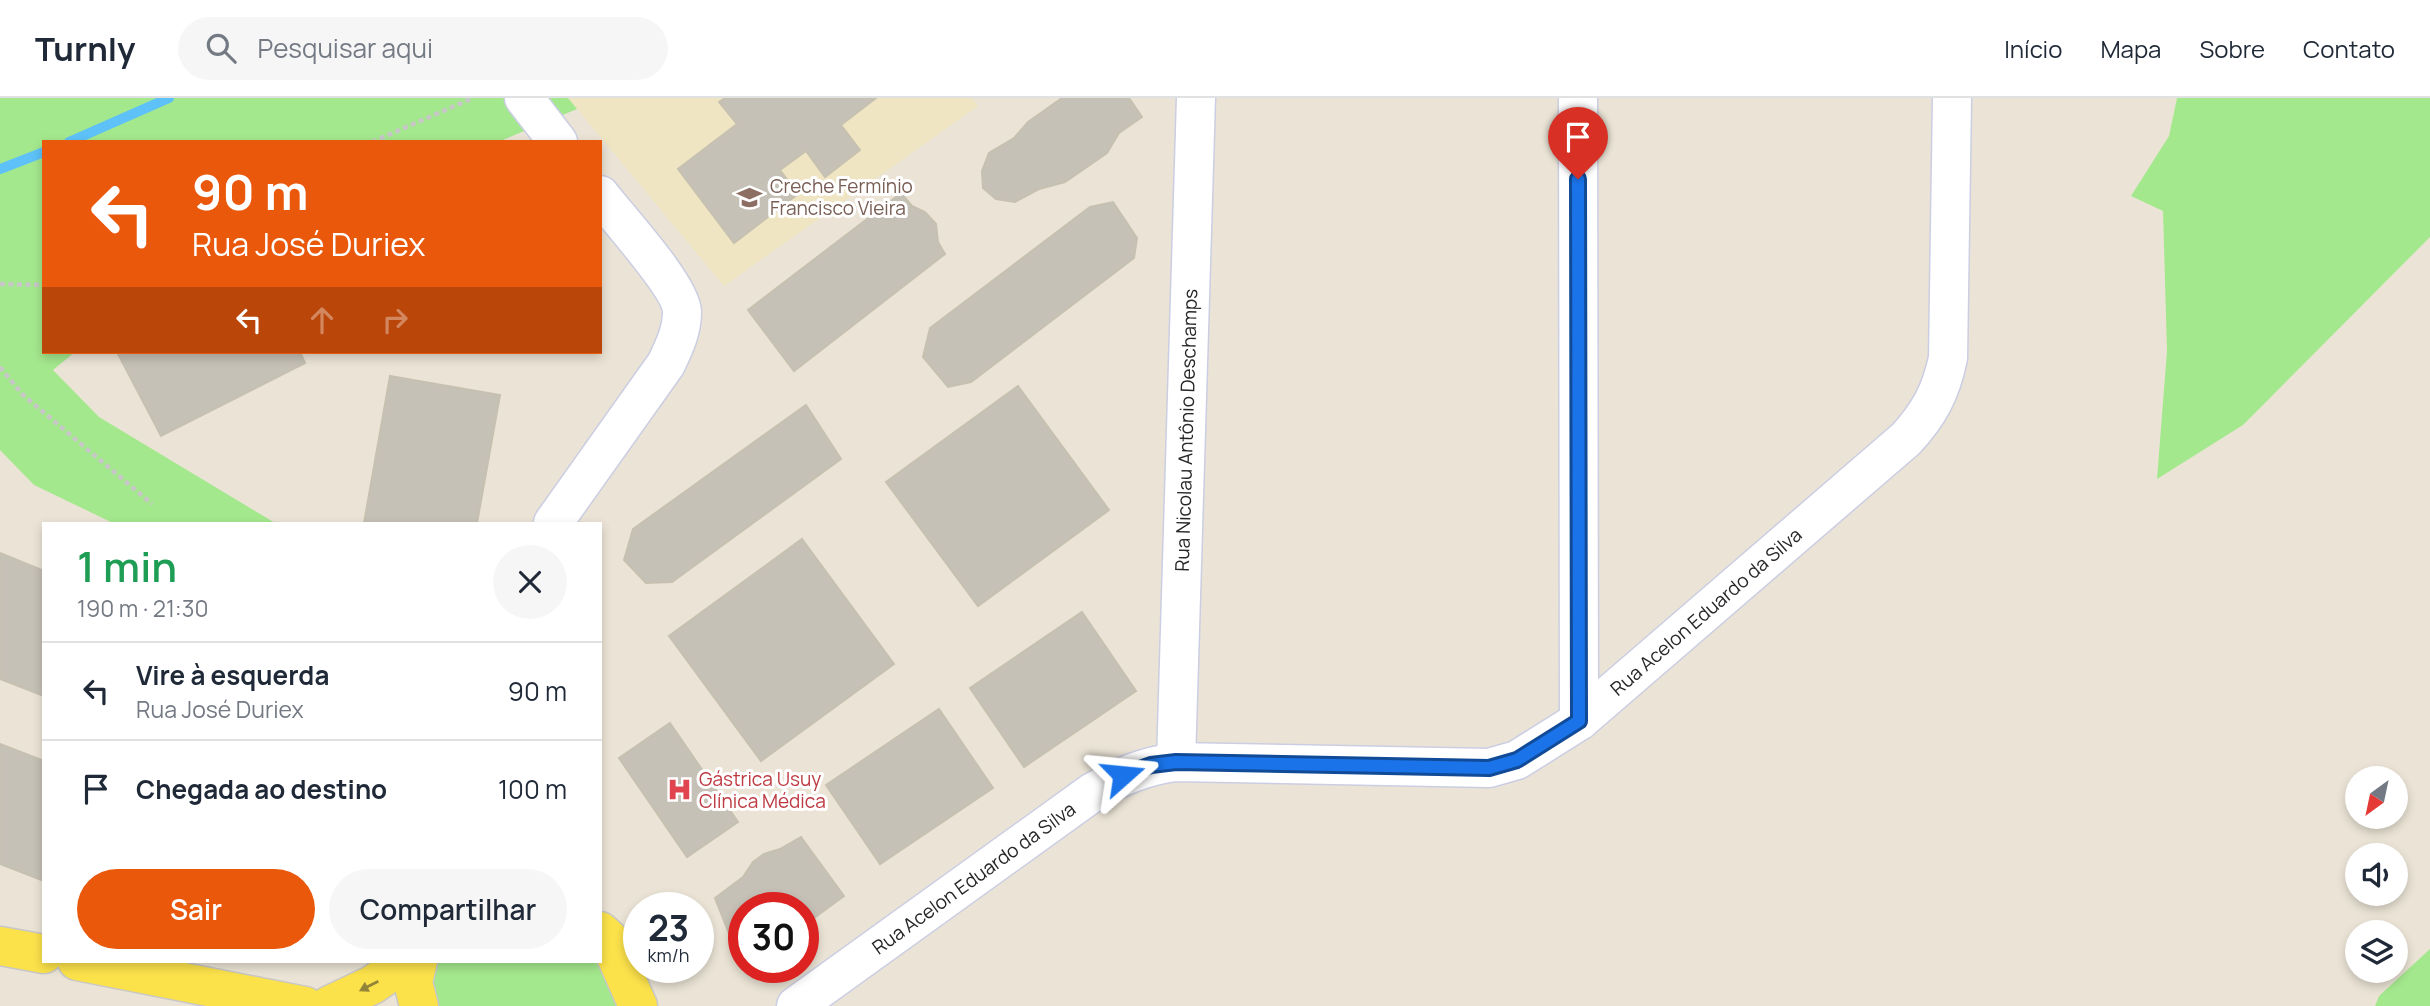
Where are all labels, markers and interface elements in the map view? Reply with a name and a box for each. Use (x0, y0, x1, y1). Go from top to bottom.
search box (178, 17, 668, 80)
text: Turnly (35, 26, 136, 71)
icon: search (202, 29, 240, 67)
text: Pesquisar aqui (258, 30, 433, 66)
text: Início (2004, 32, 2062, 65)
text: Mapa (2100, 32, 2161, 65)
text: Sobre (2199, 32, 2265, 65)
text: Contato (2303, 32, 2395, 65)
pin (1548, 107, 1608, 179)
icon: arrive (1559, 118, 1597, 156)
text: 90 m (192, 158, 309, 225)
icon: left (77, 168, 168, 259)
place label: Creche Fermínio Francisco Vieira (770, 173, 913, 221)
school or university icon: Creche Fermínio Francisco Vieira (736, 183, 764, 211)
text: Rua José Duriex (192, 222, 425, 266)
street label: Rua Nicolau Antônio Deschamps (1169, 288, 1203, 572)
icon: left (230, 301, 268, 339)
icon: ahead (303, 301, 341, 339)
icon: right (376, 301, 414, 339)
street label: Rua Acelon Eduardo da Silva (1605, 522, 1807, 701)
text: 1 min (77, 537, 177, 595)
button: close (493, 545, 567, 619)
text: 190 m · 21:30 (77, 592, 209, 624)
text: Vire à esquerda (136, 657, 329, 693)
icon: left (77, 672, 115, 710)
text: 90 m (508, 673, 567, 709)
text: Rua José Duriex (136, 693, 304, 725)
position arrow (1086, 738, 1160, 812)
place label: Gástrica Usuy Clínica Médica (699, 766, 826, 814)
north arrow (2345, 766, 2408, 830)
map controls (2345, 766, 2408, 983)
icon: arrive (77, 770, 115, 808)
text: Chegada ao destino (136, 771, 387, 807)
text: 100 m (498, 771, 567, 807)
hospital icon: Gástrica Usuy Clínica Médica (665, 776, 693, 804)
street label: Rua Acelon Eduardo da Silva (867, 796, 1081, 960)
button: sound (2345, 843, 2408, 906)
button: Sair (77, 869, 315, 949)
button: Compartilhar (329, 869, 567, 949)
speed limit sign: 30 (728, 892, 819, 983)
text: 23 (648, 904, 689, 952)
button: layers (2345, 920, 2408, 983)
text: km/h (648, 943, 689, 967)
one-way arrow (359, 980, 379, 992)

